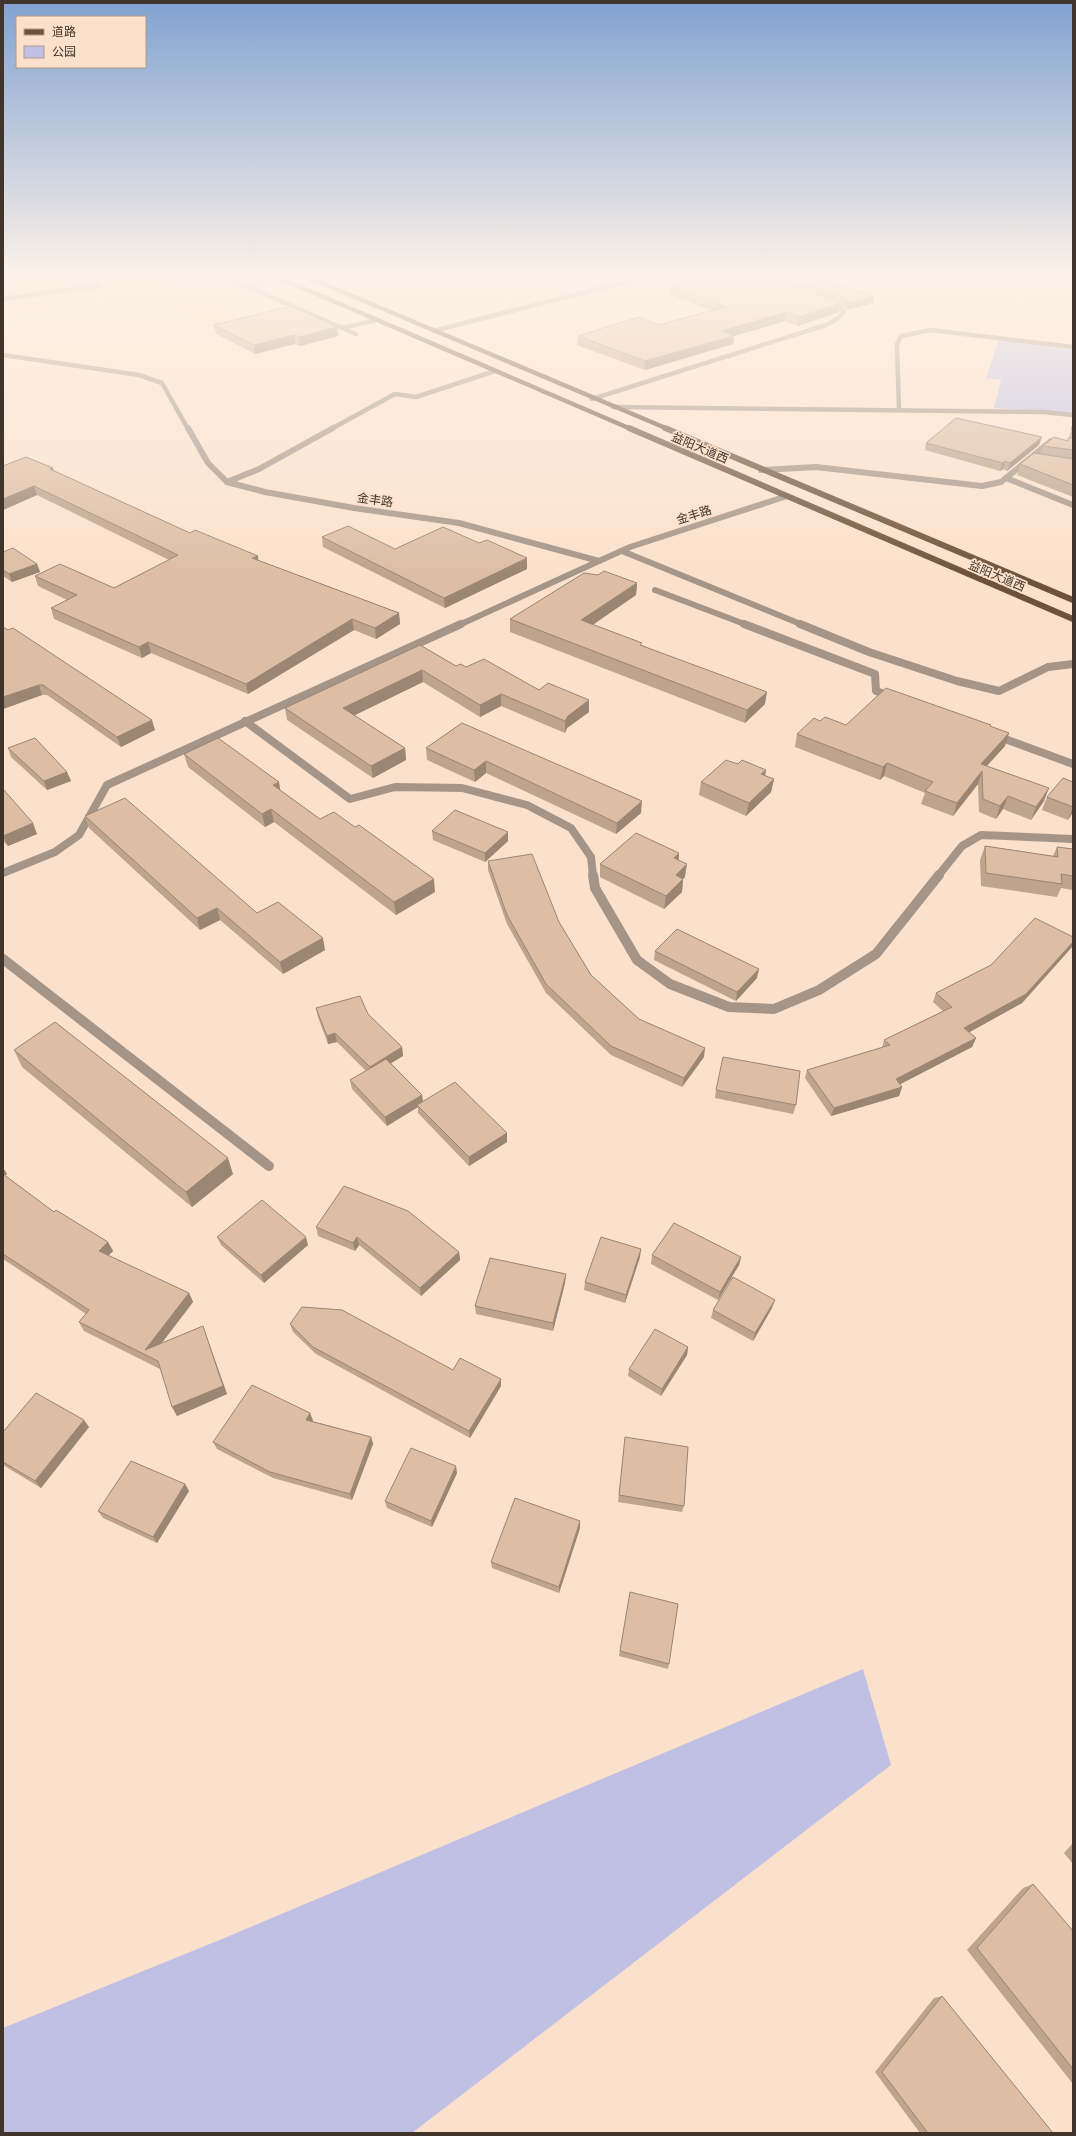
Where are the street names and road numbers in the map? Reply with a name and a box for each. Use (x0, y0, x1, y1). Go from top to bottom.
street label: 益阳大道西 (669, 429, 731, 467)
street label: 金丰路 (356, 490, 394, 510)
street label: 金丰路 (674, 502, 714, 528)
street label: 益阳大道西 (966, 557, 1028, 595)

